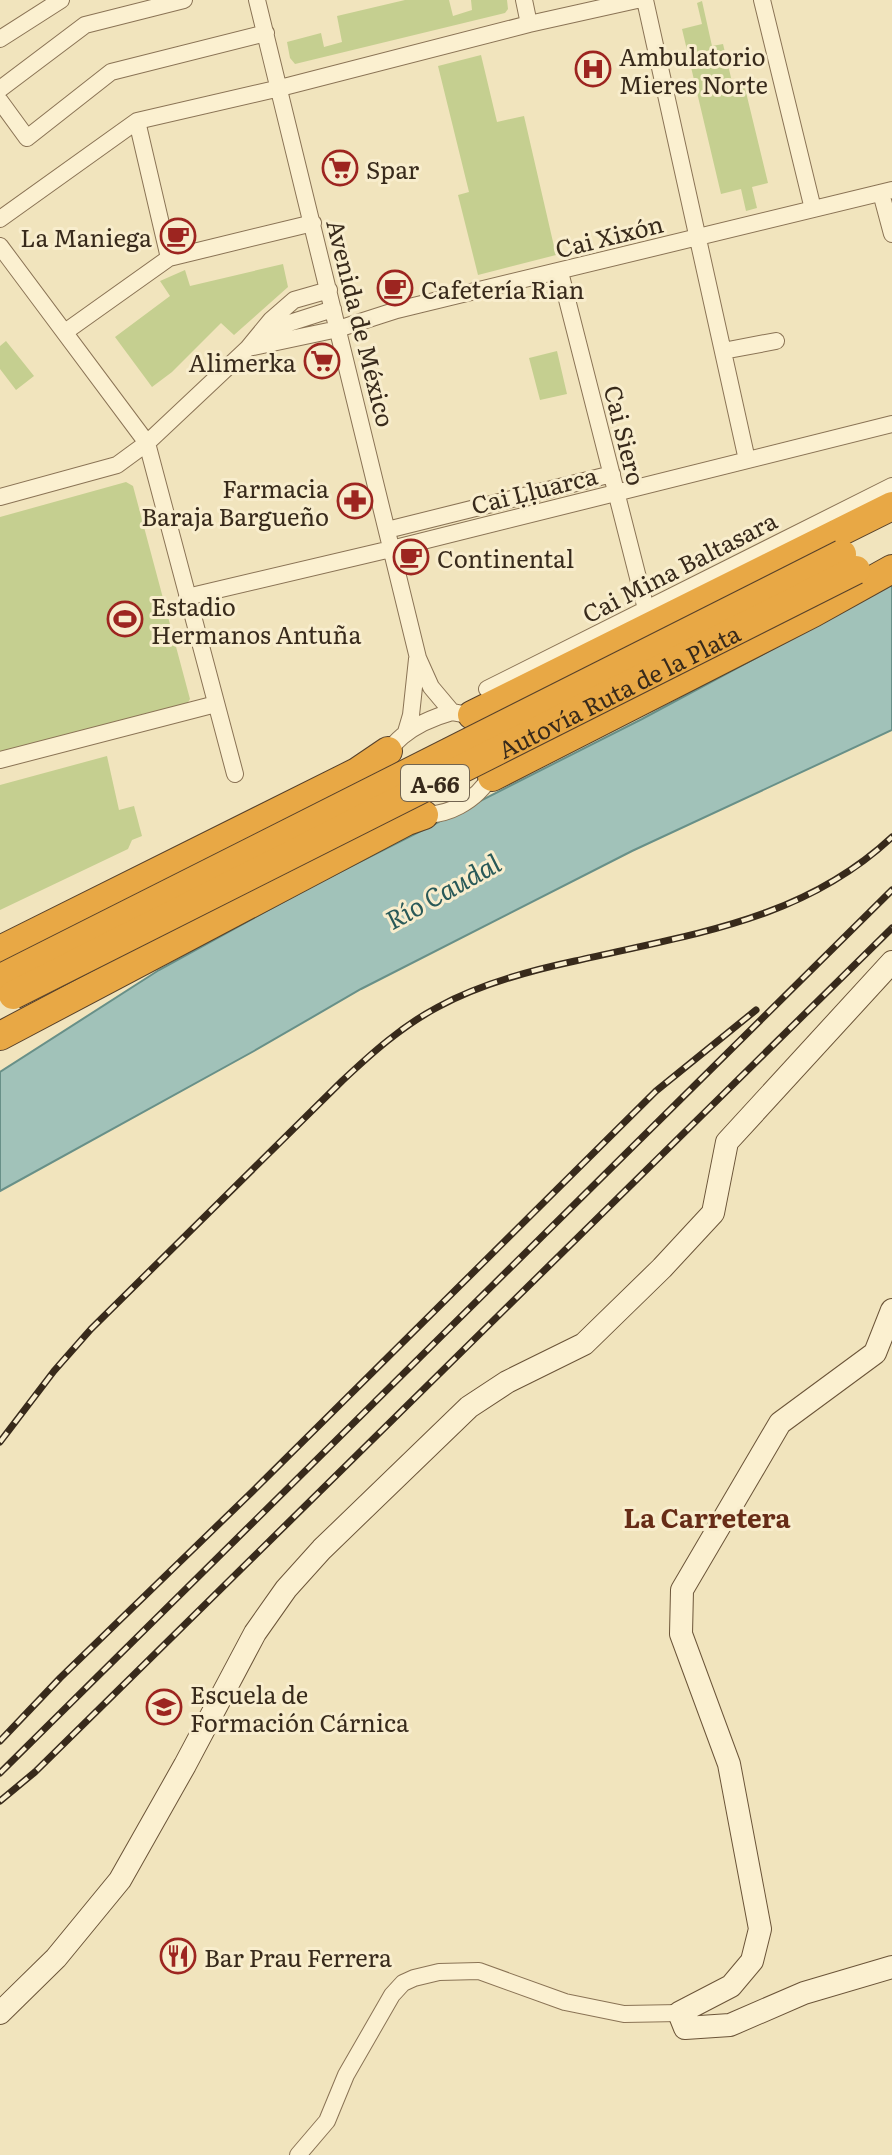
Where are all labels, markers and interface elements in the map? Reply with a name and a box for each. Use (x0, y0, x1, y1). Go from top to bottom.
place label: Ambulatorio Mieres Norte (619, 38, 768, 101)
hospital icon: Ambulatorio Mieres Norte (574, 50, 612, 88)
supermarket icon: Spar (321, 149, 359, 187)
place label: Spar (366, 151, 420, 186)
street label: Cai Xixón (551, 205, 667, 265)
street label: Avenida de México (319, 216, 405, 430)
cafe icon: La Maniega (159, 217, 197, 255)
place label: La Maniega (20, 219, 152, 254)
cafe icon: Cafetería Rian (376, 269, 414, 307)
place label: Cafetería Rian (421, 271, 585, 306)
supermarket icon: Alimerka (303, 342, 341, 380)
place label: Alimerka (189, 344, 296, 379)
street label: Cai Siero (597, 381, 655, 489)
street label: Cai Ḷḷuarca (467, 456, 601, 522)
place label: Farmacia Baraja Bargueño (141, 470, 329, 533)
pharmacy icon: Farmacia Baraja Bargueño (336, 482, 374, 520)
street label: Cai Mina Baltasara (576, 502, 782, 630)
cafe icon: Continental (392, 538, 430, 576)
place label: Continental (437, 540, 574, 575)
place label: Estadio Hermanos Antuña (151, 588, 361, 651)
sports icon: Estadio Hermanos Antuña (106, 600, 144, 638)
street label: Autovía Ruta de la Plata (491, 614, 746, 766)
road number: A-66 (401, 765, 469, 801)
water label: Río Caudal (377, 842, 507, 938)
district label: La Carretera (624, 1497, 791, 1536)
place label: Escuela de Formación Cárnica (190, 1676, 409, 1739)
school or university icon: Escuela de Formación Cárnica (145, 1688, 183, 1726)
restaurant icon: Bar Prau Ferrera (159, 1937, 197, 1975)
place label: Bar Prau Ferrera (204, 1939, 392, 1974)

